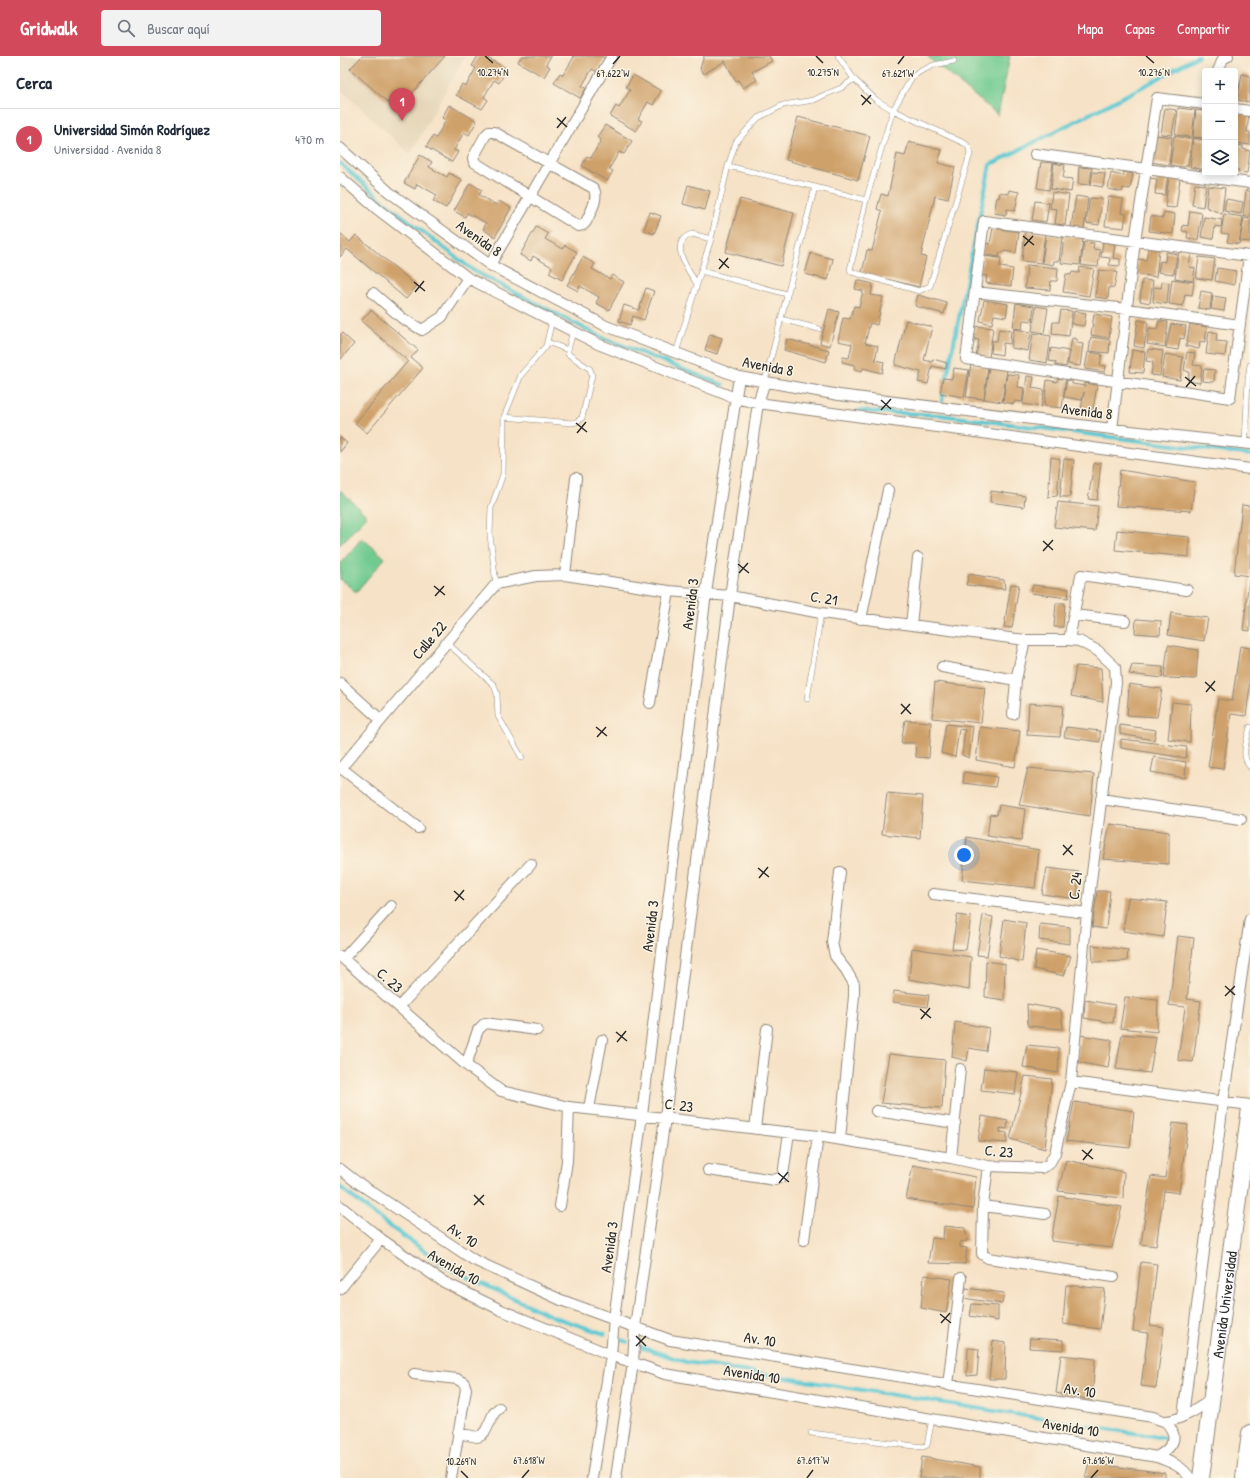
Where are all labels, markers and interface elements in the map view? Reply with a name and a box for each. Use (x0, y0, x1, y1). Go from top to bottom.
search box (101, 10, 381, 46)
text: Gridwalk (20, 15, 77, 41)
icon: search (115, 17, 137, 39)
text: Buscar aquí (147, 18, 210, 39)
text: Mapa (1078, 19, 1103, 38)
text: Capas (1125, 19, 1155, 38)
text: Compartir (1177, 19, 1230, 38)
text: 10.274°N (477, 66, 509, 79)
text: 10.275°N (807, 66, 839, 79)
text: 10.276°N (1138, 66, 1170, 79)
text: 67.622°W (597, 67, 630, 80)
text: 67.621°W (882, 67, 915, 80)
map controls (1202, 68, 1238, 176)
button: + (1202, 68, 1238, 104)
text: Cerca (16, 71, 52, 94)
pin: 1 (389, 88, 415, 121)
button: − (1202, 104, 1238, 140)
text: Universidad Simón Rodríguez (54, 119, 210, 140)
text: 1 (27, 130, 31, 148)
text: 470 m (295, 130, 324, 148)
text: Universidad · Avenida 8 (54, 140, 161, 158)
button: layers (1202, 140, 1238, 176)
street label: Avenida 8 (452, 215, 506, 261)
street label: Avenida 8 (741, 351, 795, 381)
street label: Avenida 8 (1060, 397, 1114, 425)
street label: Avenida 3 (676, 577, 704, 631)
street label: C. 21 (809, 585, 839, 611)
street label: Calle 22 (407, 616, 451, 664)
your location (954, 845, 974, 865)
street label: C. 24 (1063, 871, 1087, 901)
street label: Avenida 3 (636, 899, 664, 953)
street label: C. 23 (372, 963, 408, 997)
street label: C. 23 (664, 1093, 695, 1117)
street label: C. 23 (984, 1139, 1014, 1163)
street label: Av. 10 (444, 1217, 482, 1253)
street label: Avenida 3 (595, 1220, 623, 1274)
street label: Avenida 10 (424, 1244, 484, 1290)
street label: Avenida Universidad (1206, 1250, 1241, 1359)
street label: Av. 10 (742, 1326, 778, 1352)
street label: Avenida 10 (722, 1359, 782, 1389)
street label: Av. 10 (1062, 1377, 1098, 1403)
street label: Avenida 10 (1041, 1412, 1101, 1442)
text: 67.618°W (513, 1454, 546, 1467)
text: 67.617°W (797, 1454, 830, 1467)
text: 67.616°W (1082, 1454, 1114, 1467)
text: 10.269°N (446, 1455, 476, 1468)

